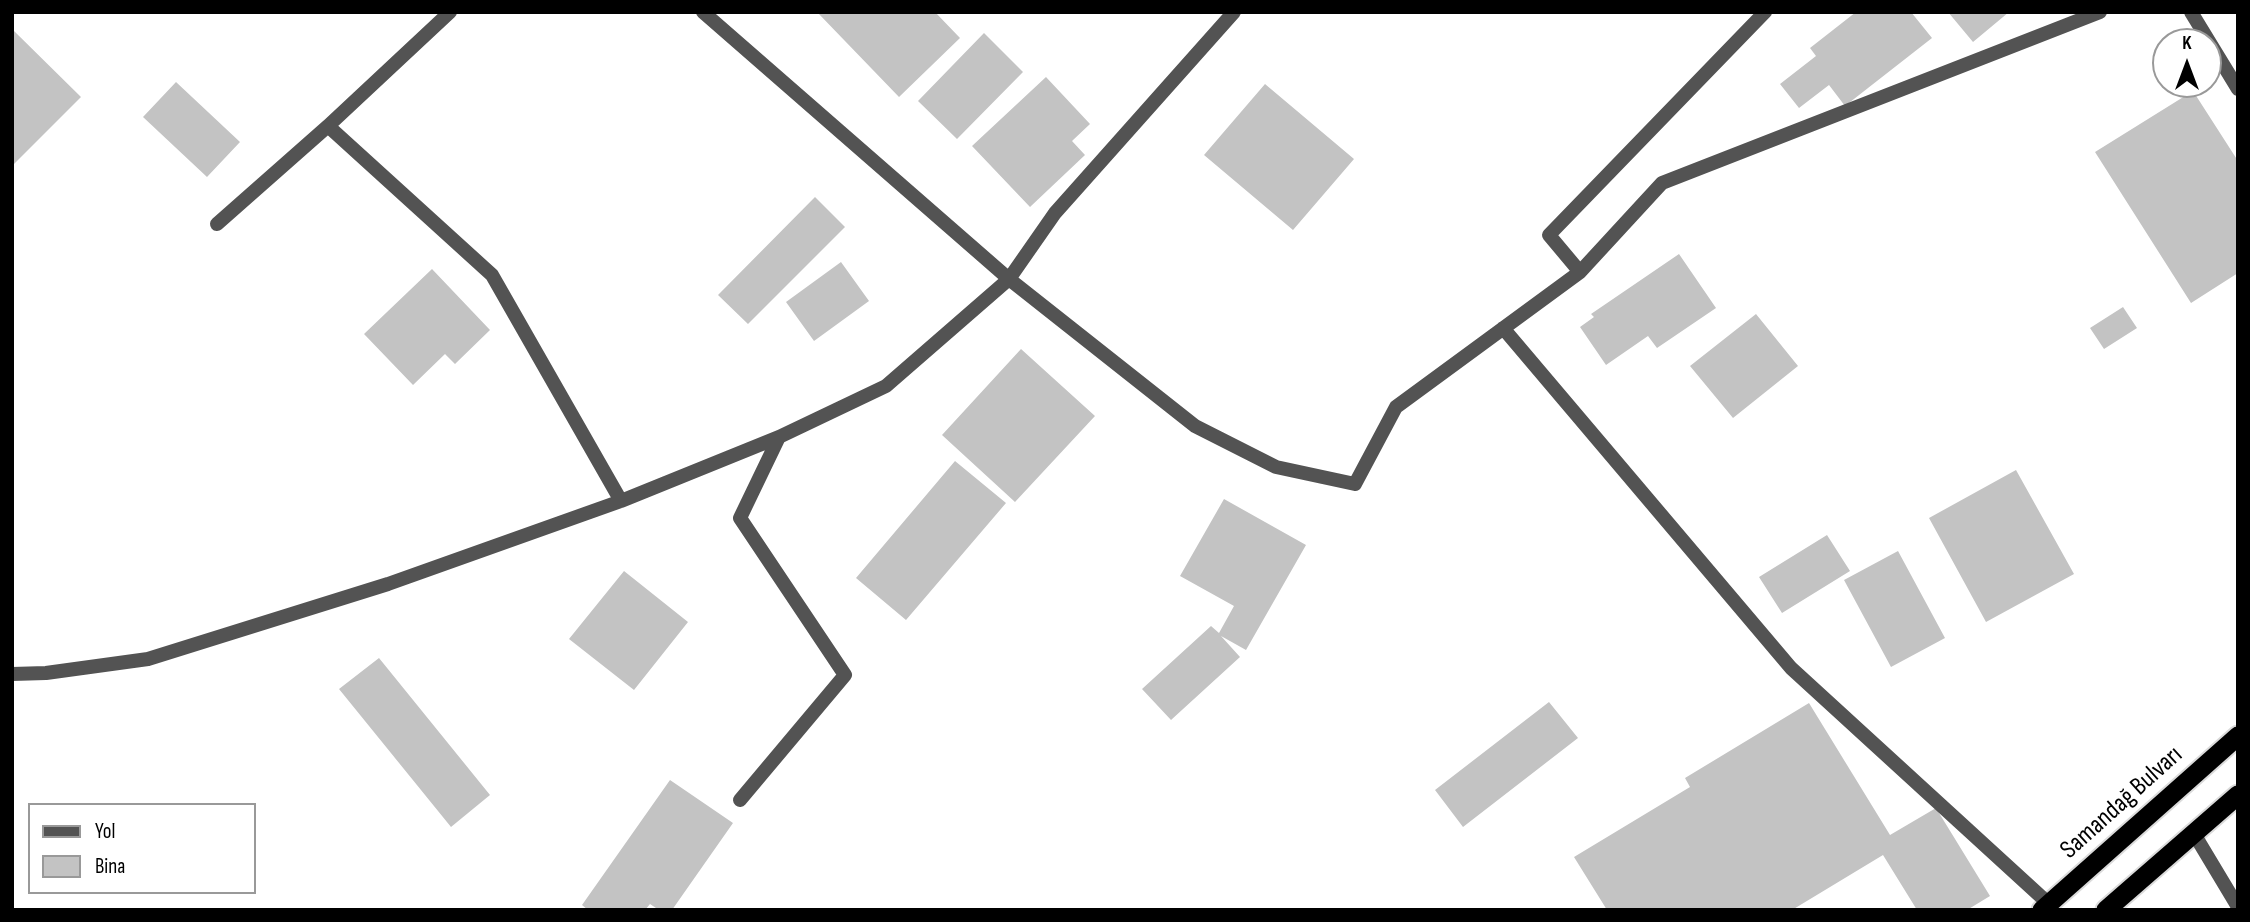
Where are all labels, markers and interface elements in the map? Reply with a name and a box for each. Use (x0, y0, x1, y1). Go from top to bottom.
north arrow (2152, 28, 2222, 98)
text: K (2182, 32, 2192, 55)
street label: Samandağ Bulvarı (2054, 740, 2190, 866)
legend (28, 803, 256, 894)
text: Yol (95, 819, 115, 844)
text: Bina (95, 854, 125, 879)

